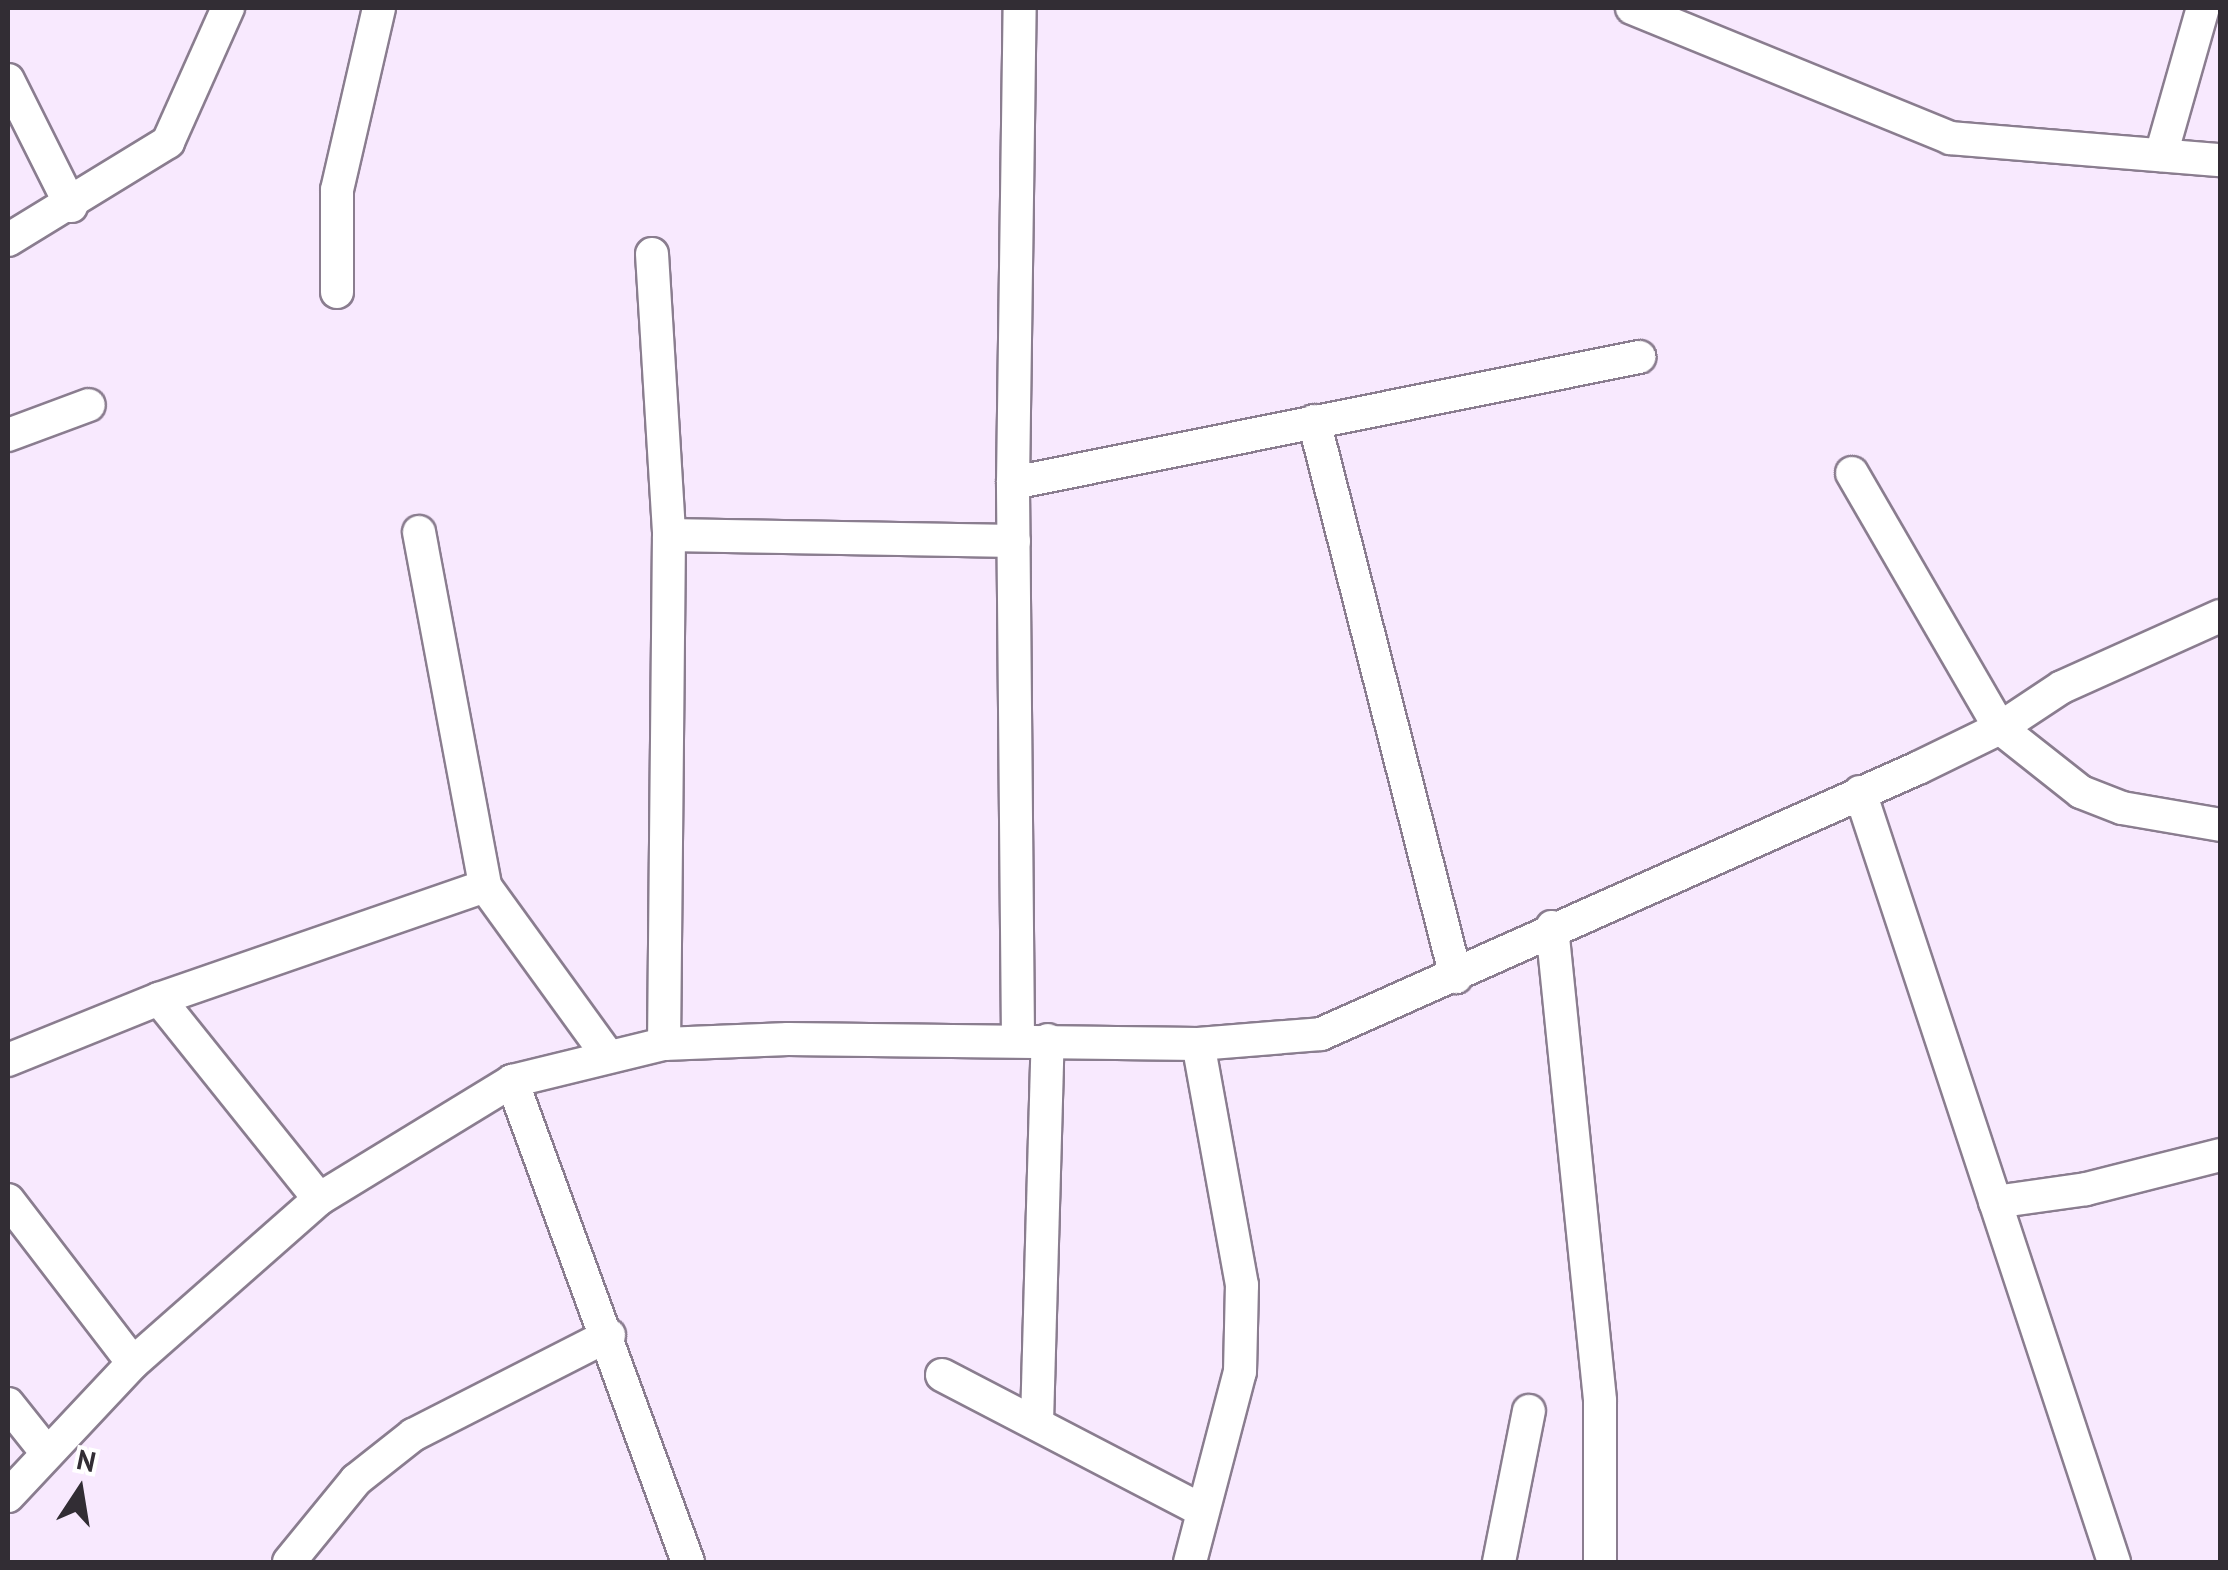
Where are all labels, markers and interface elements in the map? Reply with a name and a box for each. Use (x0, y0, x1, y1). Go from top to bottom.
north arrow (30, 1440, 130, 1540)
text: N (73, 1440, 99, 1480)

